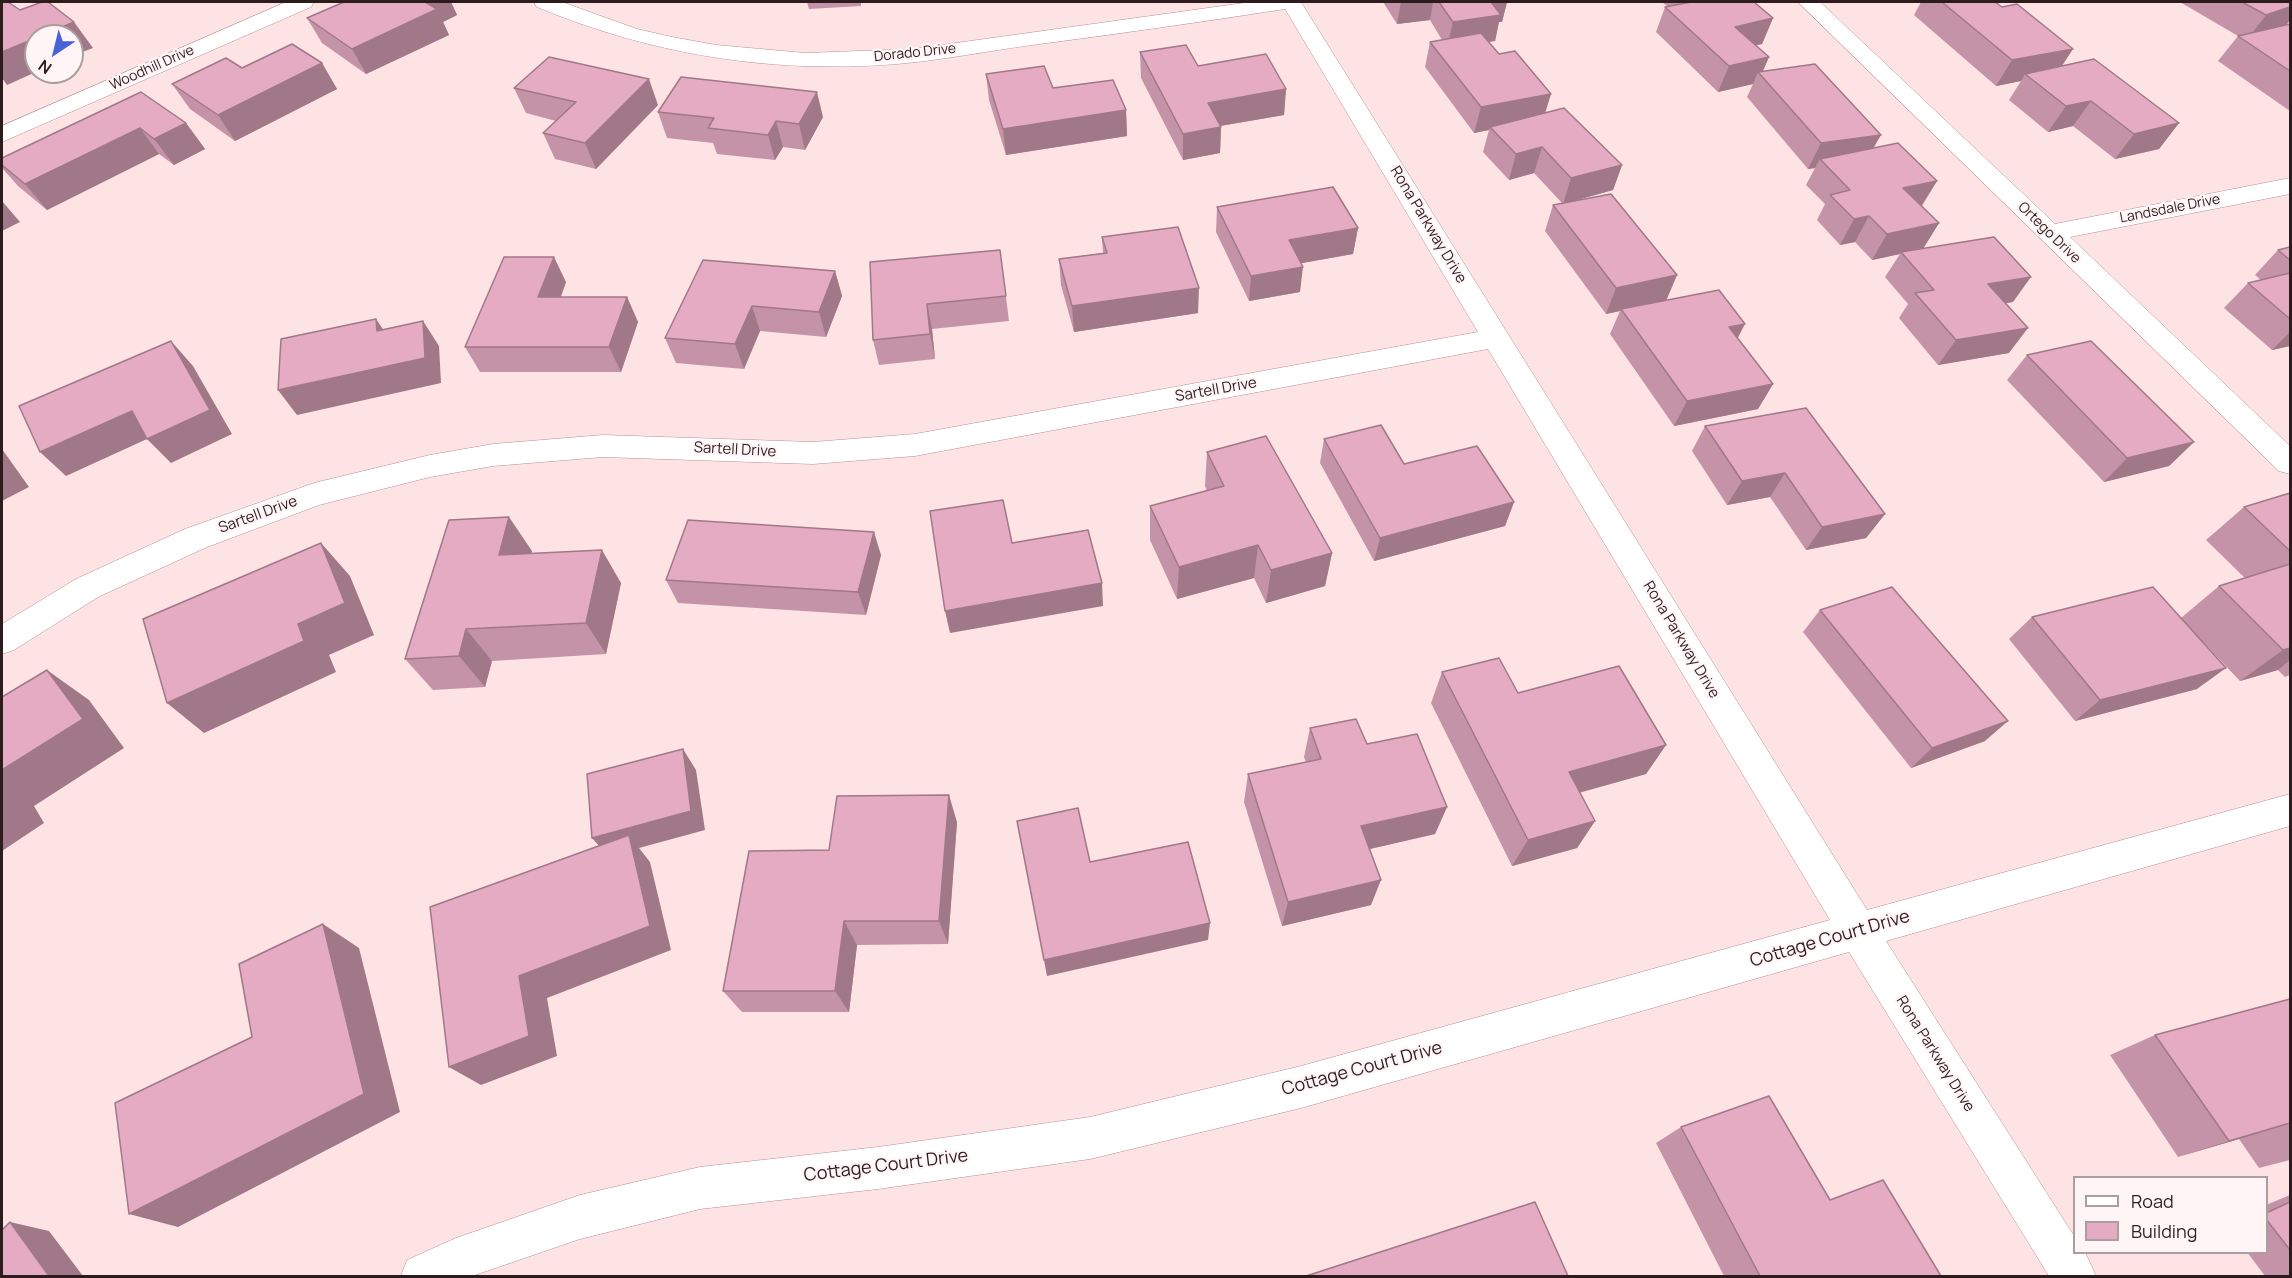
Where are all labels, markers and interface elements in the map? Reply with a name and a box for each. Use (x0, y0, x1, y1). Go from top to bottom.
north arrow (24, 24, 84, 84)
street label: Dorado Drive (873, 40, 957, 66)
street label: Woodhill Drive (107, 42, 197, 94)
text: N (34, 55, 56, 79)
street label: Rona Parkway Drive (1386, 163, 1470, 287)
street label: Landsdale Drive (2118, 191, 2222, 227)
street label: Ortego Drive (2014, 199, 2084, 267)
street label: Sartell Drive (1174, 374, 1258, 406)
street label: Sartell Drive (693, 439, 777, 461)
street label: Sartell Drive (216, 492, 300, 538)
street label: Rona Parkway Drive (1639, 578, 1723, 702)
street label: Cottage Court Drive (1748, 906, 1912, 972)
street label: Rona Parkway Drive (1892, 993, 1978, 1115)
street label: Cottage Court Drive (1279, 1037, 1445, 1101)
street label: Cottage Court Drive (803, 1145, 969, 1187)
legend (2073, 1176, 2268, 1254)
text: Road (2131, 1189, 2174, 1213)
text: Building (2131, 1219, 2197, 1243)

